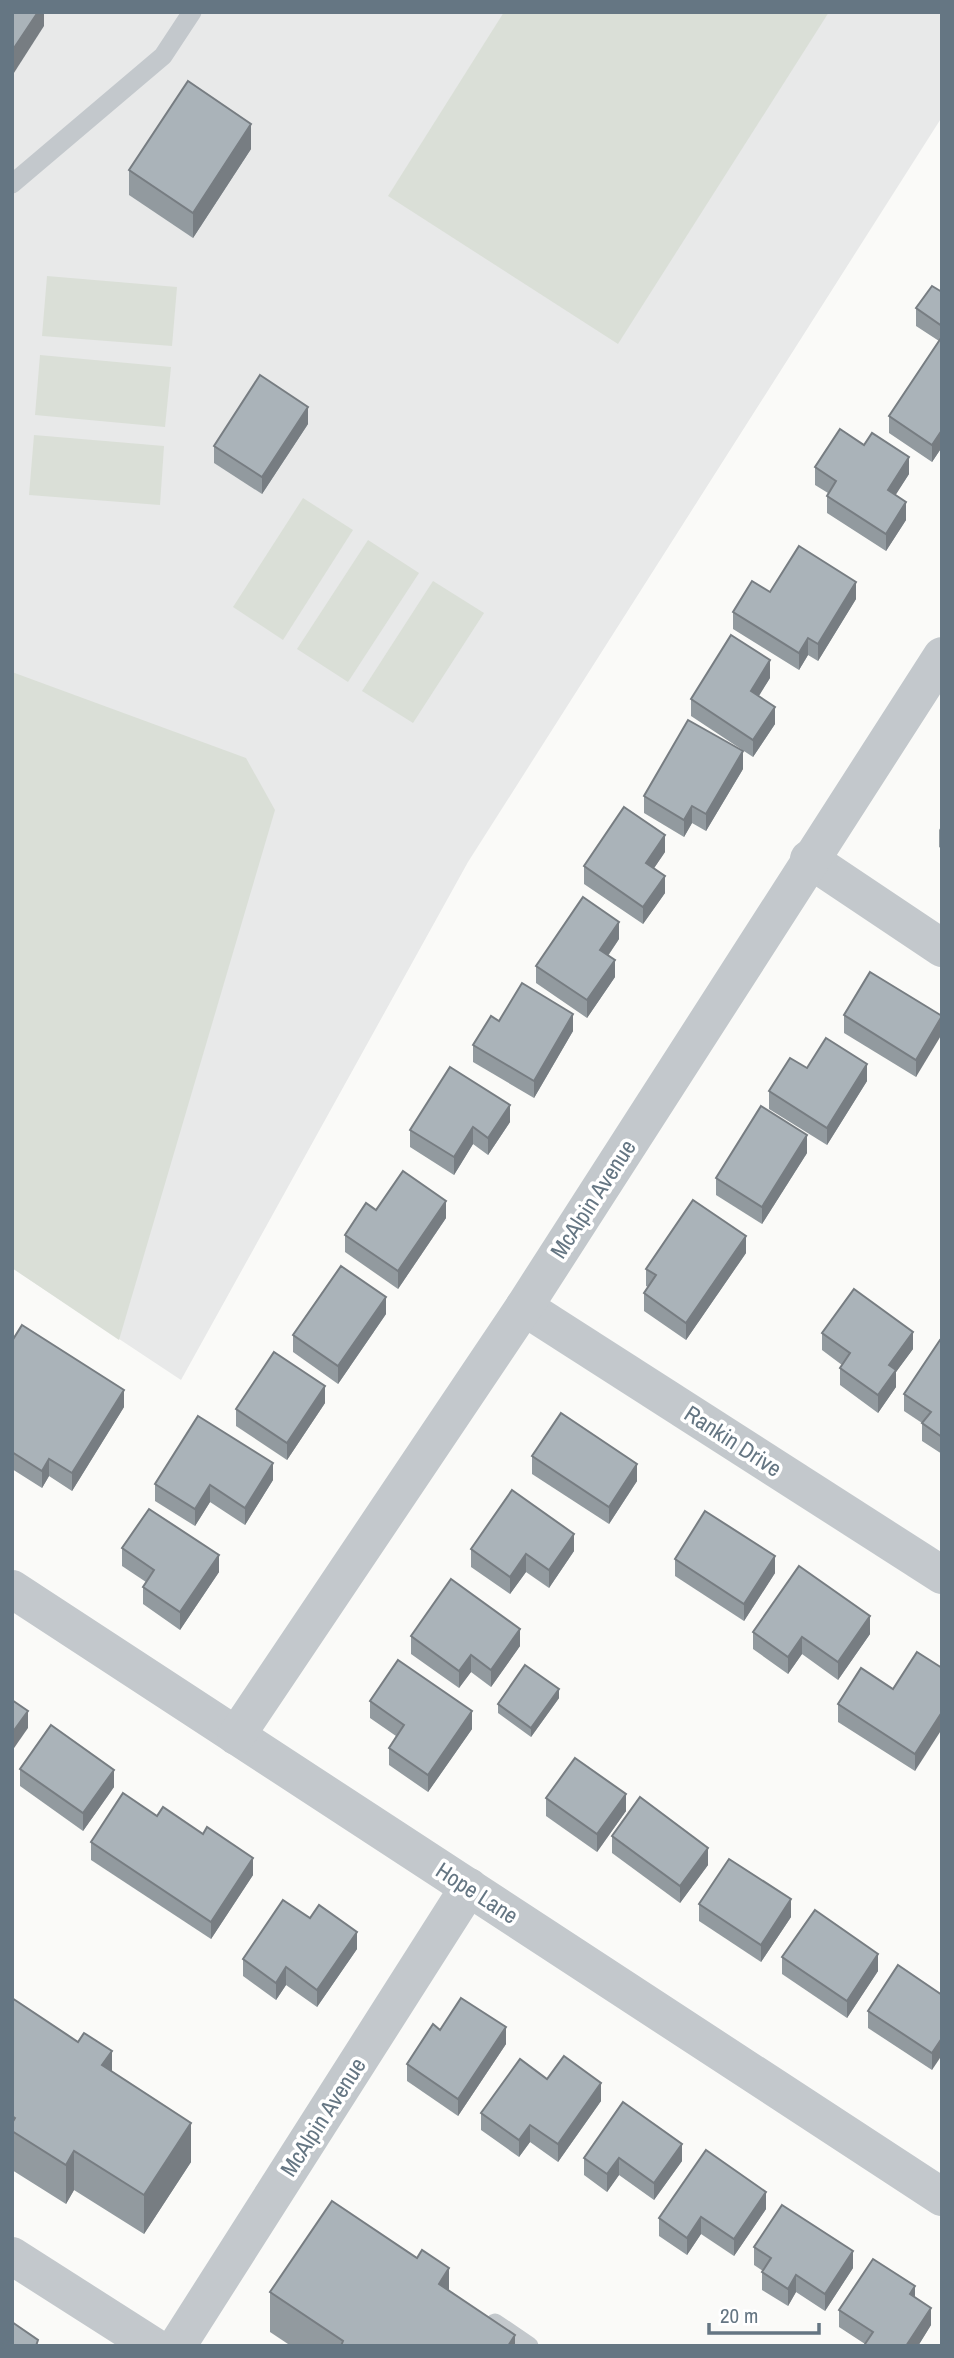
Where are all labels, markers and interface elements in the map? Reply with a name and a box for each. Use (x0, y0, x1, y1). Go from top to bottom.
street label: McAlpin Avenue (543, 1133, 643, 1264)
street label: Rankin Drive (679, 1398, 788, 1484)
street label: Hope Lane (430, 1854, 524, 1931)
street label: McAlpin Avenue (273, 2051, 373, 2182)
scale bar (709, 2292, 819, 2336)
text: 20 m (720, 2301, 758, 2330)

